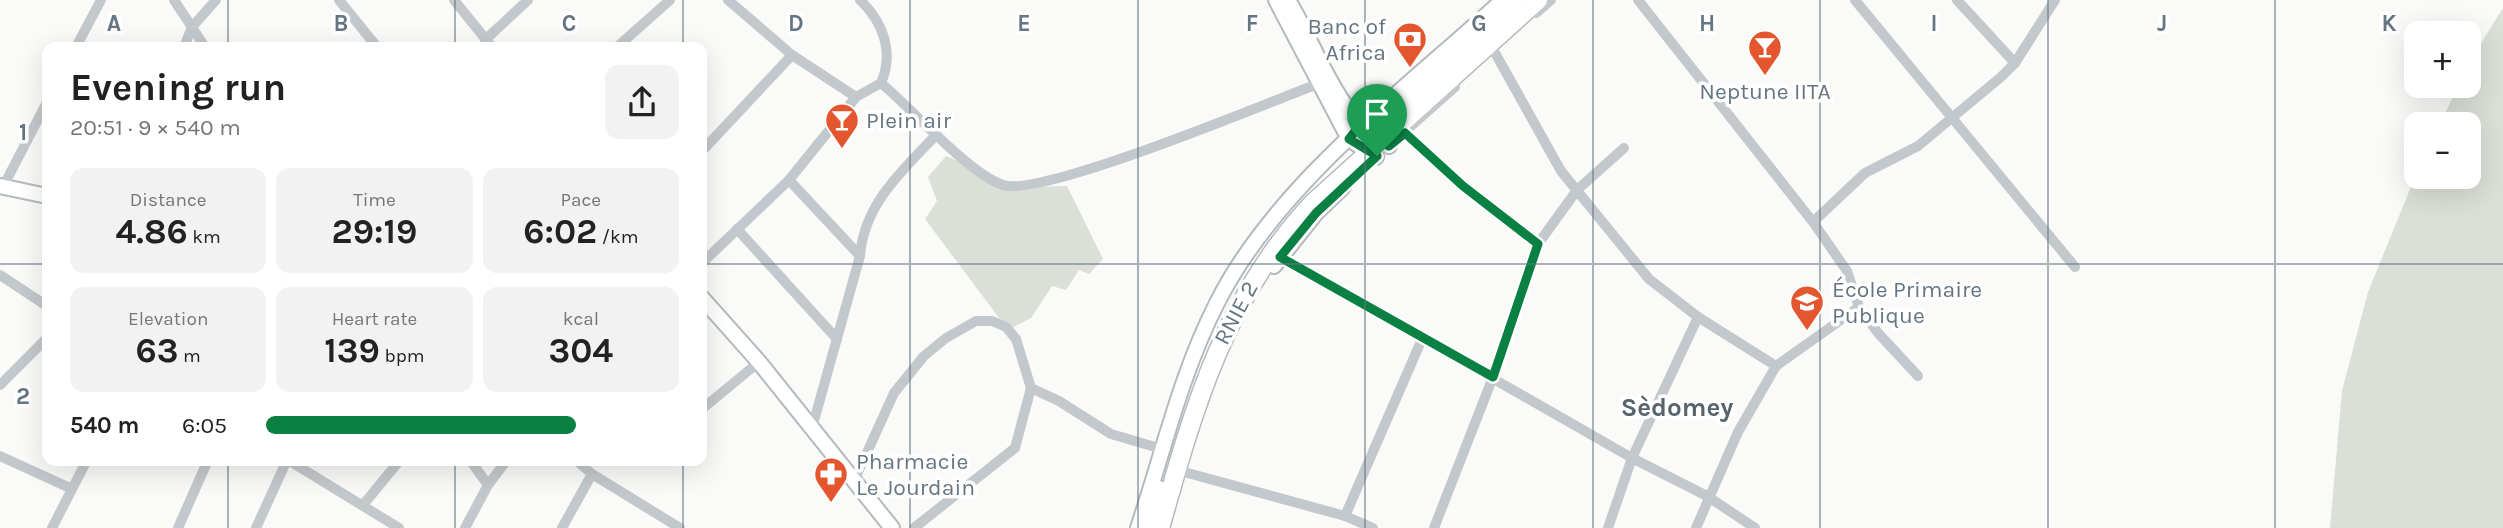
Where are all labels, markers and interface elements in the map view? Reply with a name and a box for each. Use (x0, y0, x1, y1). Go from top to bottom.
text: A (107, 10, 121, 37)
text: B (334, 10, 348, 37)
text: C (562, 10, 576, 37)
text: D (788, 10, 804, 37)
text: E (1017, 10, 1031, 37)
text: F (1246, 10, 1258, 37)
text: G (1471, 10, 1487, 37)
text: H (1699, 10, 1715, 37)
text: I (1930, 10, 1938, 37)
text: J (2157, 10, 2167, 37)
text: K (2381, 10, 2397, 37)
place label: Banc of Africa (1307, 13, 1386, 66)
bank icon: Banc of Africa (1391, 20, 1429, 69)
map controls (2404, 21, 2481, 189)
button: + (2404, 21, 2481, 98)
bar icon: Neptune IITA (1746, 28, 1784, 77)
text: Evening run (70, 65, 286, 110)
button: share (605, 65, 679, 139)
place label: Neptune IITA (1699, 78, 1831, 105)
pin (1347, 84, 1407, 156)
icon: arrive (1358, 95, 1396, 133)
bar icon: Plein air (823, 101, 861, 150)
place label: Plein air (866, 107, 952, 134)
button: − (2404, 112, 2481, 189)
text: 20:51 · 9 × 540 m (70, 114, 241, 141)
text: 1 (19, 119, 27, 146)
text: Distance (130, 189, 207, 211)
text: Time (353, 189, 396, 211)
text: Pace (561, 189, 601, 211)
text: 4.86 (116, 211, 188, 252)
text: 29:19 (332, 211, 417, 252)
text: 6:02 (523, 211, 597, 252)
text: km (188, 226, 221, 248)
text: /km (597, 226, 638, 248)
place label: École Primaire Publique (1832, 276, 1982, 329)
street label: RNIE 2 (1208, 277, 1264, 349)
school or university icon: École Primaire Publique (1788, 283, 1826, 332)
text: Elevation (128, 308, 208, 330)
text: Heart rate (332, 308, 417, 330)
text: kcal (563, 308, 599, 330)
text: 63 (136, 330, 179, 371)
text: 139 (324, 330, 380, 371)
text: 304 (548, 330, 613, 371)
text: m (179, 345, 201, 367)
text: bpm (380, 345, 425, 367)
text: 2 (16, 383, 30, 410)
district label: Sèdomey (1621, 392, 1733, 423)
text: 540 m (70, 412, 139, 439)
text: 6:05 (182, 412, 227, 439)
place label: Pharmacie Le Jourdain (856, 448, 975, 501)
pharmacy icon: Pharmacie Le Jourdain (812, 455, 850, 504)

